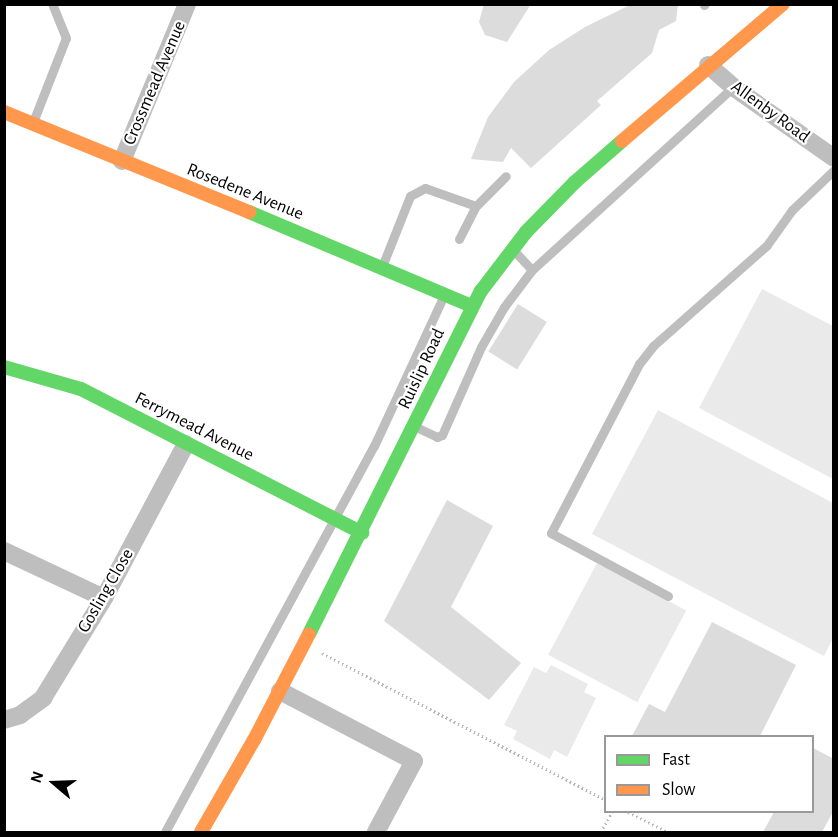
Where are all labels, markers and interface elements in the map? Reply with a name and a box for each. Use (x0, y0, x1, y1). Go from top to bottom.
street label: Crossmead Avenue (119, 18, 191, 148)
street label: Allenby Road (726, 76, 814, 148)
street label: Rosedene Avenue (184, 159, 306, 225)
street label: Ruislip Road (394, 325, 450, 413)
street label: Ferrymead Avenue (131, 388, 257, 466)
street label: Gosling Close (73, 545, 139, 637)
legend (604, 735, 814, 813)
text: Fast (662, 751, 690, 769)
north arrow (24, 753, 84, 813)
text: N (28, 769, 46, 785)
text: Slow (662, 781, 695, 799)

